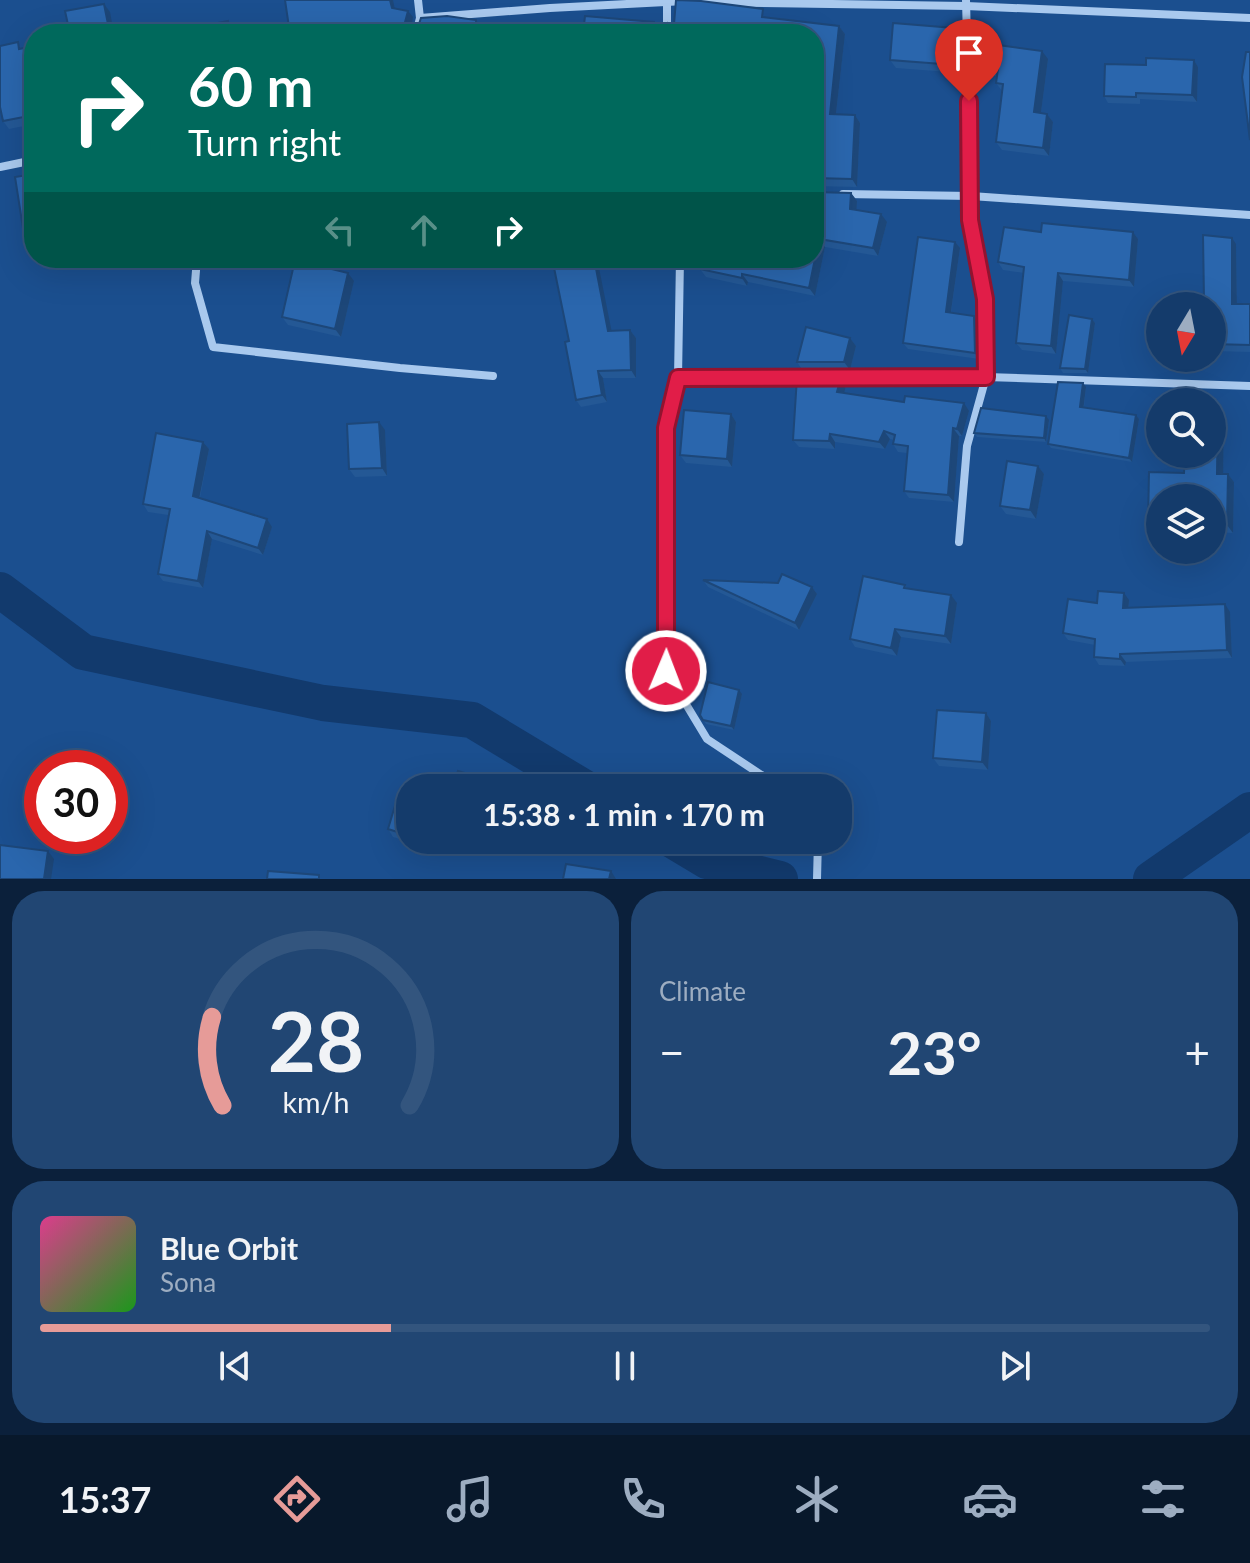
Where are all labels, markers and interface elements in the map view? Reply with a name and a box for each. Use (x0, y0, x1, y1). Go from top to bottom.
pin (935, 19, 1003, 101)
icon: arrive (947, 31, 991, 75)
text: 60 m (188, 52, 313, 119)
icon: right (56, 56, 160, 160)
text: Turn right (188, 120, 341, 164)
icon: left (318, 208, 362, 252)
icon: ahead (402, 208, 446, 252)
icon: right (486, 208, 530, 252)
north arrow (1146, 292, 1226, 372)
map controls (1146, 292, 1226, 564)
button: search (1146, 388, 1226, 468)
button: layers (1146, 484, 1226, 564)
position arrow (624, 629, 708, 713)
speed limit sign: 30 (24, 750, 128, 854)
text: 15:38 · 1 min · 170 m (483, 796, 765, 832)
text: Climate (659, 975, 746, 1007)
text: 28 (267, 990, 364, 1090)
text: 23° (887, 1016, 982, 1088)
text: − (659, 1026, 685, 1078)
text: + (1184, 1026, 1210, 1078)
text: km/h (282, 1085, 349, 1119)
text: Blue Orbit (160, 1230, 298, 1266)
text: Sona (160, 1266, 216, 1298)
icon: previous (213, 1344, 257, 1388)
icon: pause (603, 1344, 647, 1388)
icon: next (993, 1344, 1037, 1388)
icon: directions (269, 1471, 325, 1527)
icon: music (442, 1471, 498, 1527)
icon: phone (615, 1471, 671, 1527)
icon: climate (789, 1471, 845, 1527)
icon: car (962, 1471, 1018, 1527)
icon: filters (1135, 1471, 1191, 1527)
text: 15:37 (59, 1477, 151, 1521)

